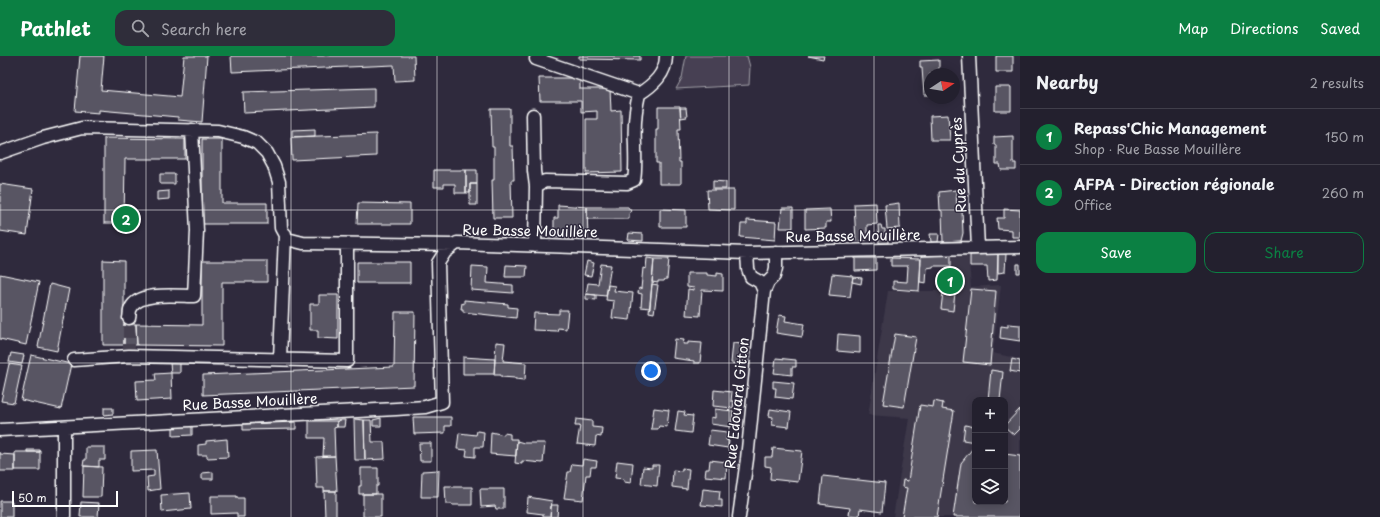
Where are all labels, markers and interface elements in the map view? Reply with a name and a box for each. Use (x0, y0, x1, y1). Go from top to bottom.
search box (115, 10, 395, 46)
text: Pathlet (20, 14, 91, 42)
icon: search (129, 17, 151, 39)
text: Search here (161, 17, 247, 40)
text: Map (1178, 18, 1208, 39)
text: Directions (1230, 18, 1298, 39)
text: Saved (1320, 18, 1360, 39)
north arrow (924, 68, 960, 104)
text: Nearby (1036, 69, 1098, 95)
text: 2 results (1310, 73, 1364, 92)
text: Repass'Chic Management (1074, 116, 1267, 139)
street label: Rue du Cyprès (946, 117, 971, 213)
text: 1 (1046, 127, 1052, 146)
text: 150 m (1325, 127, 1364, 146)
text: Shop · Rue Basse Mouillère (1074, 139, 1241, 158)
text: AFPA - Direction régionale (1074, 172, 1274, 195)
text: 2 (1044, 183, 1054, 202)
text: 260 m (1322, 183, 1364, 202)
text: Office (1074, 195, 1112, 214)
pin: 2 (113, 204, 139, 234)
street label: Rue Basse Mouillère (462, 219, 598, 242)
street label: Rue Basse Mouillère (785, 224, 921, 247)
button: Save (1036, 232, 1196, 273)
button: Share (1204, 232, 1364, 273)
pin: 1 (937, 266, 963, 296)
street label: Rue Edouard Gitton (719, 336, 754, 470)
your location (641, 361, 661, 381)
street label: Rue Basse Mouillère (182, 387, 318, 416)
map controls (972, 397, 1008, 505)
button: + (972, 397, 1008, 433)
button: − (972, 433, 1008, 469)
button: layers (972, 469, 1008, 505)
scale bar (12, 489, 118, 508)
text: 50 m (18, 489, 47, 506)

